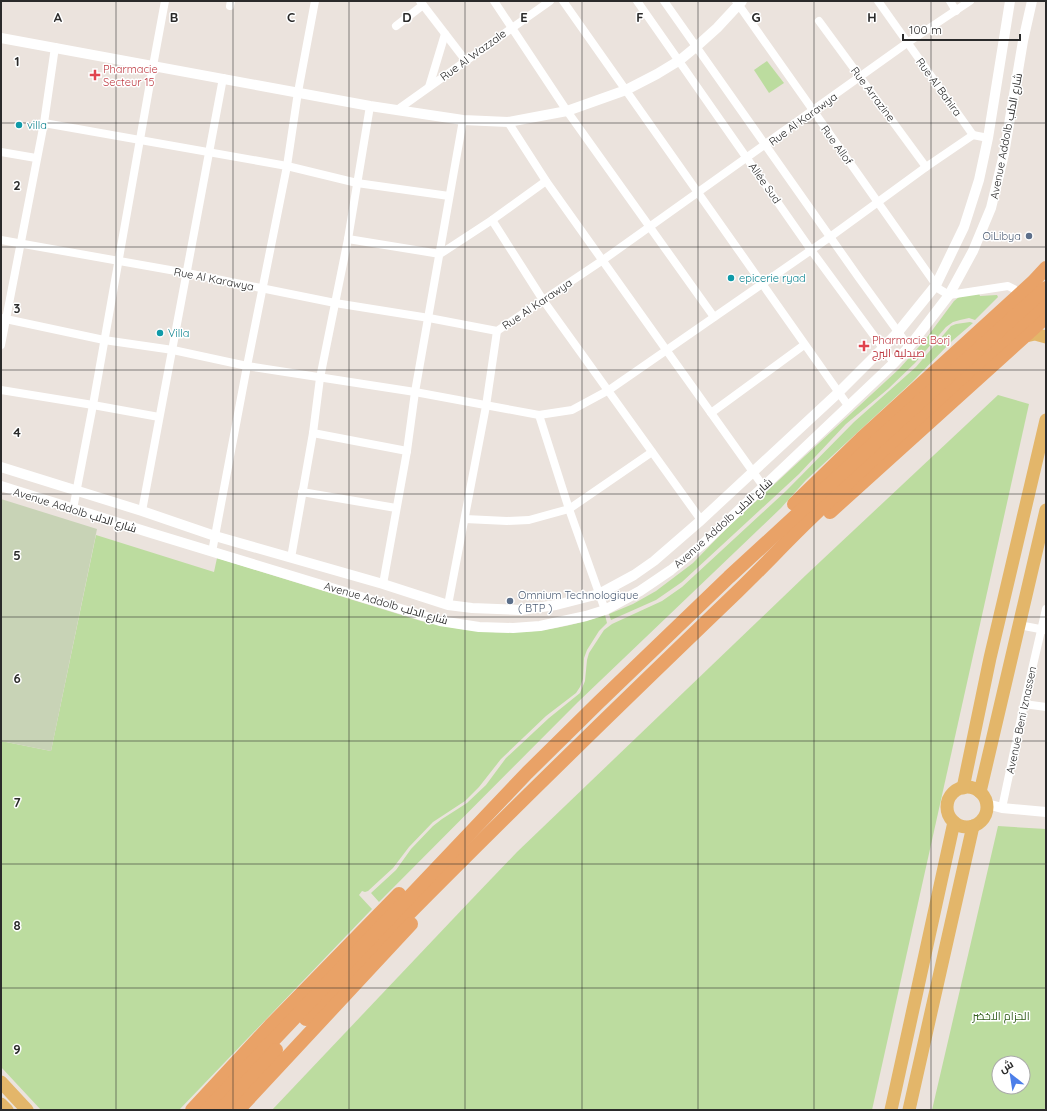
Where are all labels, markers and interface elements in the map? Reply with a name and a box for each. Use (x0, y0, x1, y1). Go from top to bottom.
text: A (54, 9, 63, 25)
text: B (170, 9, 178, 25)
text: C (287, 9, 295, 25)
text: D (402, 9, 412, 25)
text: E (520, 9, 528, 25)
text: F (636, 9, 644, 25)
text: G (751, 9, 761, 25)
text: H (867, 9, 877, 25)
scale bar (903, 16, 1020, 42)
text: 100 m (909, 22, 942, 37)
street label: Rue Al Wazzale (437, 26, 509, 84)
text: 1 (14, 53, 20, 69)
street label: Rue Al Bahira (913, 55, 965, 119)
place label: Pharmacie Secteur 15 (103, 62, 158, 89)
street label: Rue Arrazine (848, 64, 898, 124)
marker: Pharmacie Secteur 15 (90, 70, 100, 80)
street label: Avenue Addolb شارع الدلب (987, 72, 1026, 200)
street label: Rue Al Karawya (766, 89, 840, 149)
place label: villa (27, 118, 47, 132)
marker: villa (14, 120, 24, 130)
street label: Rue Allof (818, 123, 856, 168)
street label: Allée Sud (746, 160, 784, 206)
text: 2 (13, 177, 21, 193)
place label: OiLibya (982, 229, 1021, 243)
marker: OiLibya (1024, 231, 1034, 241)
street label: Rue Al Karawya (173, 264, 255, 294)
place label: epicerie ryad (739, 271, 806, 285)
marker: epicerie ryad (726, 273, 736, 283)
street label: Rue Al Karawya (499, 275, 575, 333)
text: 3 (14, 300, 21, 316)
place label: Villa (168, 326, 189, 340)
marker: Villa (155, 328, 165, 338)
place label: Pharmacie Borj صيدلية البرج (872, 333, 951, 361)
marker: Pharmacie Borj صيدلية البرج (859, 341, 869, 351)
text: 4 (13, 424, 21, 440)
street label: Avenue Addolb شارع الدلب (671, 475, 776, 572)
street label: Avenue Addolb شارع الدلب (11, 485, 138, 536)
text: 5 (13, 547, 21, 563)
street label: Avenue Addolb شارع الدلب (322, 579, 450, 628)
place label: Omnium Technologique ( BTP ) (518, 588, 638, 615)
marker: Omnium Technologique ( BTP ) (505, 596, 515, 606)
street label: Avenue Beni Iznassen (1003, 665, 1039, 775)
text: 6 (13, 670, 21, 686)
text: 7 (13, 794, 21, 810)
text: 8 (13, 917, 21, 933)
park label: الحزام الاخضر (971, 1009, 1030, 1024)
text: 9 (13, 1041, 21, 1057)
north arrow (991, 1055, 1031, 1095)
text: ش (996, 1057, 1016, 1076)

